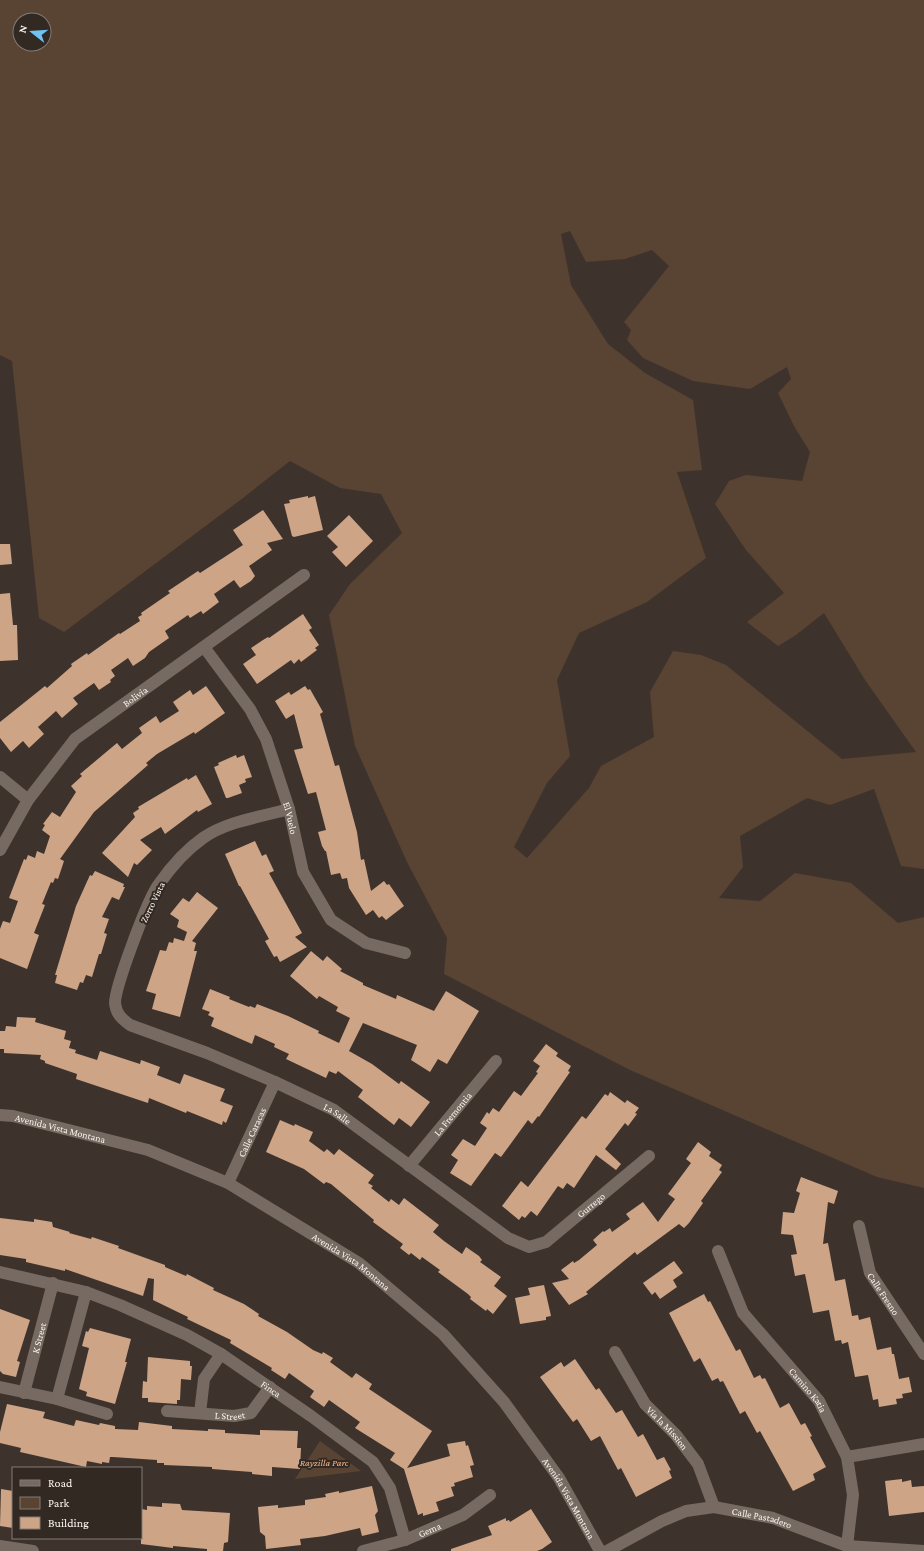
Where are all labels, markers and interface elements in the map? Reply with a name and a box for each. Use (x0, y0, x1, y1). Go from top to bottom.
north arrow (12, 12, 52, 52)
text: N (16, 23, 29, 34)
street label: Bolivia (121, 684, 150, 709)
street label: El Vuelo (281, 801, 299, 835)
street label: Zorro Vista (138, 880, 167, 924)
street label: La Fremontia (432, 1090, 474, 1138)
street label: La Salle (322, 1101, 354, 1127)
street label: Calle Caracas (236, 1106, 268, 1159)
street label: Avenida Vista Montana (14, 1112, 107, 1145)
street label: Gurrego (575, 1190, 607, 1220)
street label: Avenida Vista Montana (310, 1231, 392, 1293)
street label: Calle Fresno (865, 1270, 901, 1317)
street label: K Street (30, 1321, 48, 1354)
street label: Camino Katia (787, 1366, 829, 1415)
street label: Finca (259, 1378, 283, 1400)
street label: Via la Mission (644, 1404, 691, 1453)
street label: L Street (214, 1409, 247, 1422)
street label: Avenida Vista Montana (540, 1456, 597, 1541)
park label: Rayzilla Parc (300, 1457, 349, 1468)
legend (12, 1467, 142, 1539)
text: Road (48, 1476, 73, 1490)
text: Park (48, 1496, 70, 1510)
street label: Calle Pastadero (731, 1505, 793, 1531)
text: Building (48, 1516, 89, 1530)
street label: Gema (417, 1520, 443, 1540)

